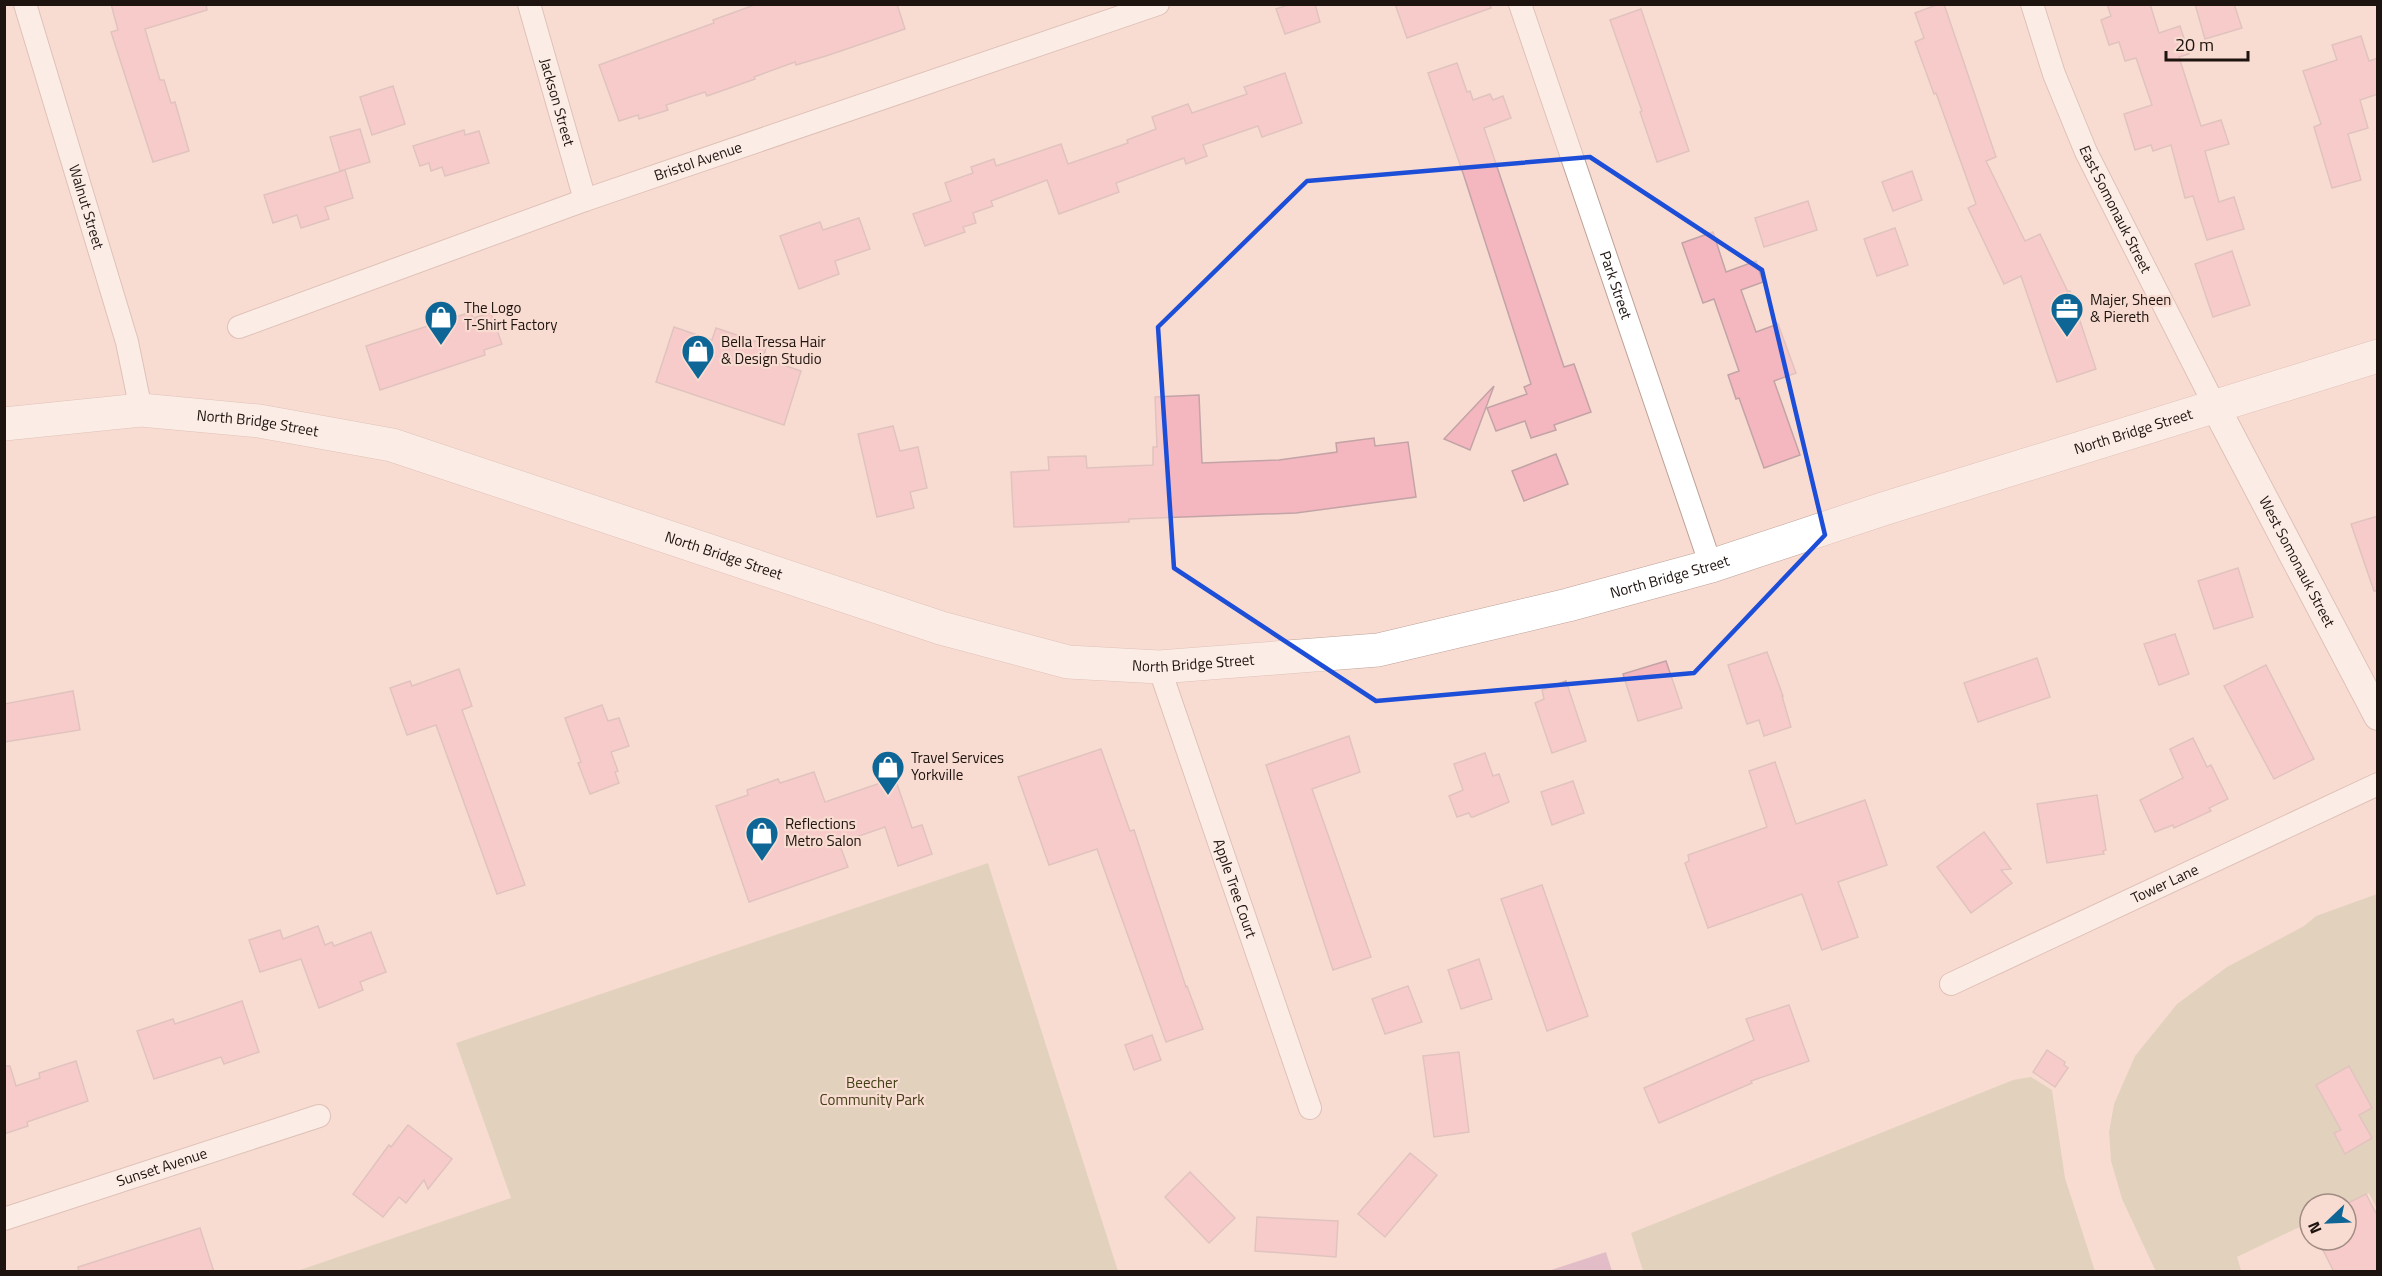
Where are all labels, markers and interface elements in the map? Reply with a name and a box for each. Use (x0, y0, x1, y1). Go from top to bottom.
scale bar (2166, 24, 2248, 62)
text: 20 m (2175, 31, 2214, 58)
street label: Jackson Street (534, 55, 581, 149)
street label: Bristol Avenue (651, 135, 745, 187)
street label: East Somonauk Street (2074, 142, 2158, 278)
street label: Walnut Street (63, 162, 111, 253)
street label: Park Street (1594, 248, 1639, 323)
place label: Majer, Sheen & Piereth (2090, 288, 2171, 328)
office icon: Majer, Sheen & Piereth (2049, 291, 2085, 338)
place label: The Logo T-Shirt Factory (464, 296, 557, 336)
shop icon: The Logo T-Shirt Factory (423, 299, 459, 346)
place label: Bella Tressa Hair & Design Studio (721, 330, 826, 370)
shop icon: Bella Tressa Hair & Design Studio (680, 333, 716, 380)
street label: North Bridge Street (2071, 402, 2196, 460)
street label: North Bridge Street (196, 403, 321, 443)
street label: West Somonauk Street (2253, 492, 2342, 632)
street label: North Bridge Street (662, 525, 786, 586)
street label: North Bridge Street (1607, 549, 1733, 604)
street label: North Bridge Street (1131, 648, 1256, 678)
place label: Travel Services Yorkville (911, 746, 1004, 786)
shop icon: Travel Services Yorkville (870, 749, 906, 796)
place label: Reflections Metro Salon (785, 812, 862, 852)
shop icon: Reflections Metro Salon (744, 815, 780, 862)
street label: Apple Tree Court (1208, 835, 1263, 942)
street label: Tower Lane (2127, 858, 2202, 909)
park label: Beecher Community Park (820, 1071, 924, 1111)
street label: Sunset Avenue (113, 1141, 210, 1193)
north arrow (2298, 1192, 2358, 1252)
text: N (2301, 1218, 2327, 1238)

